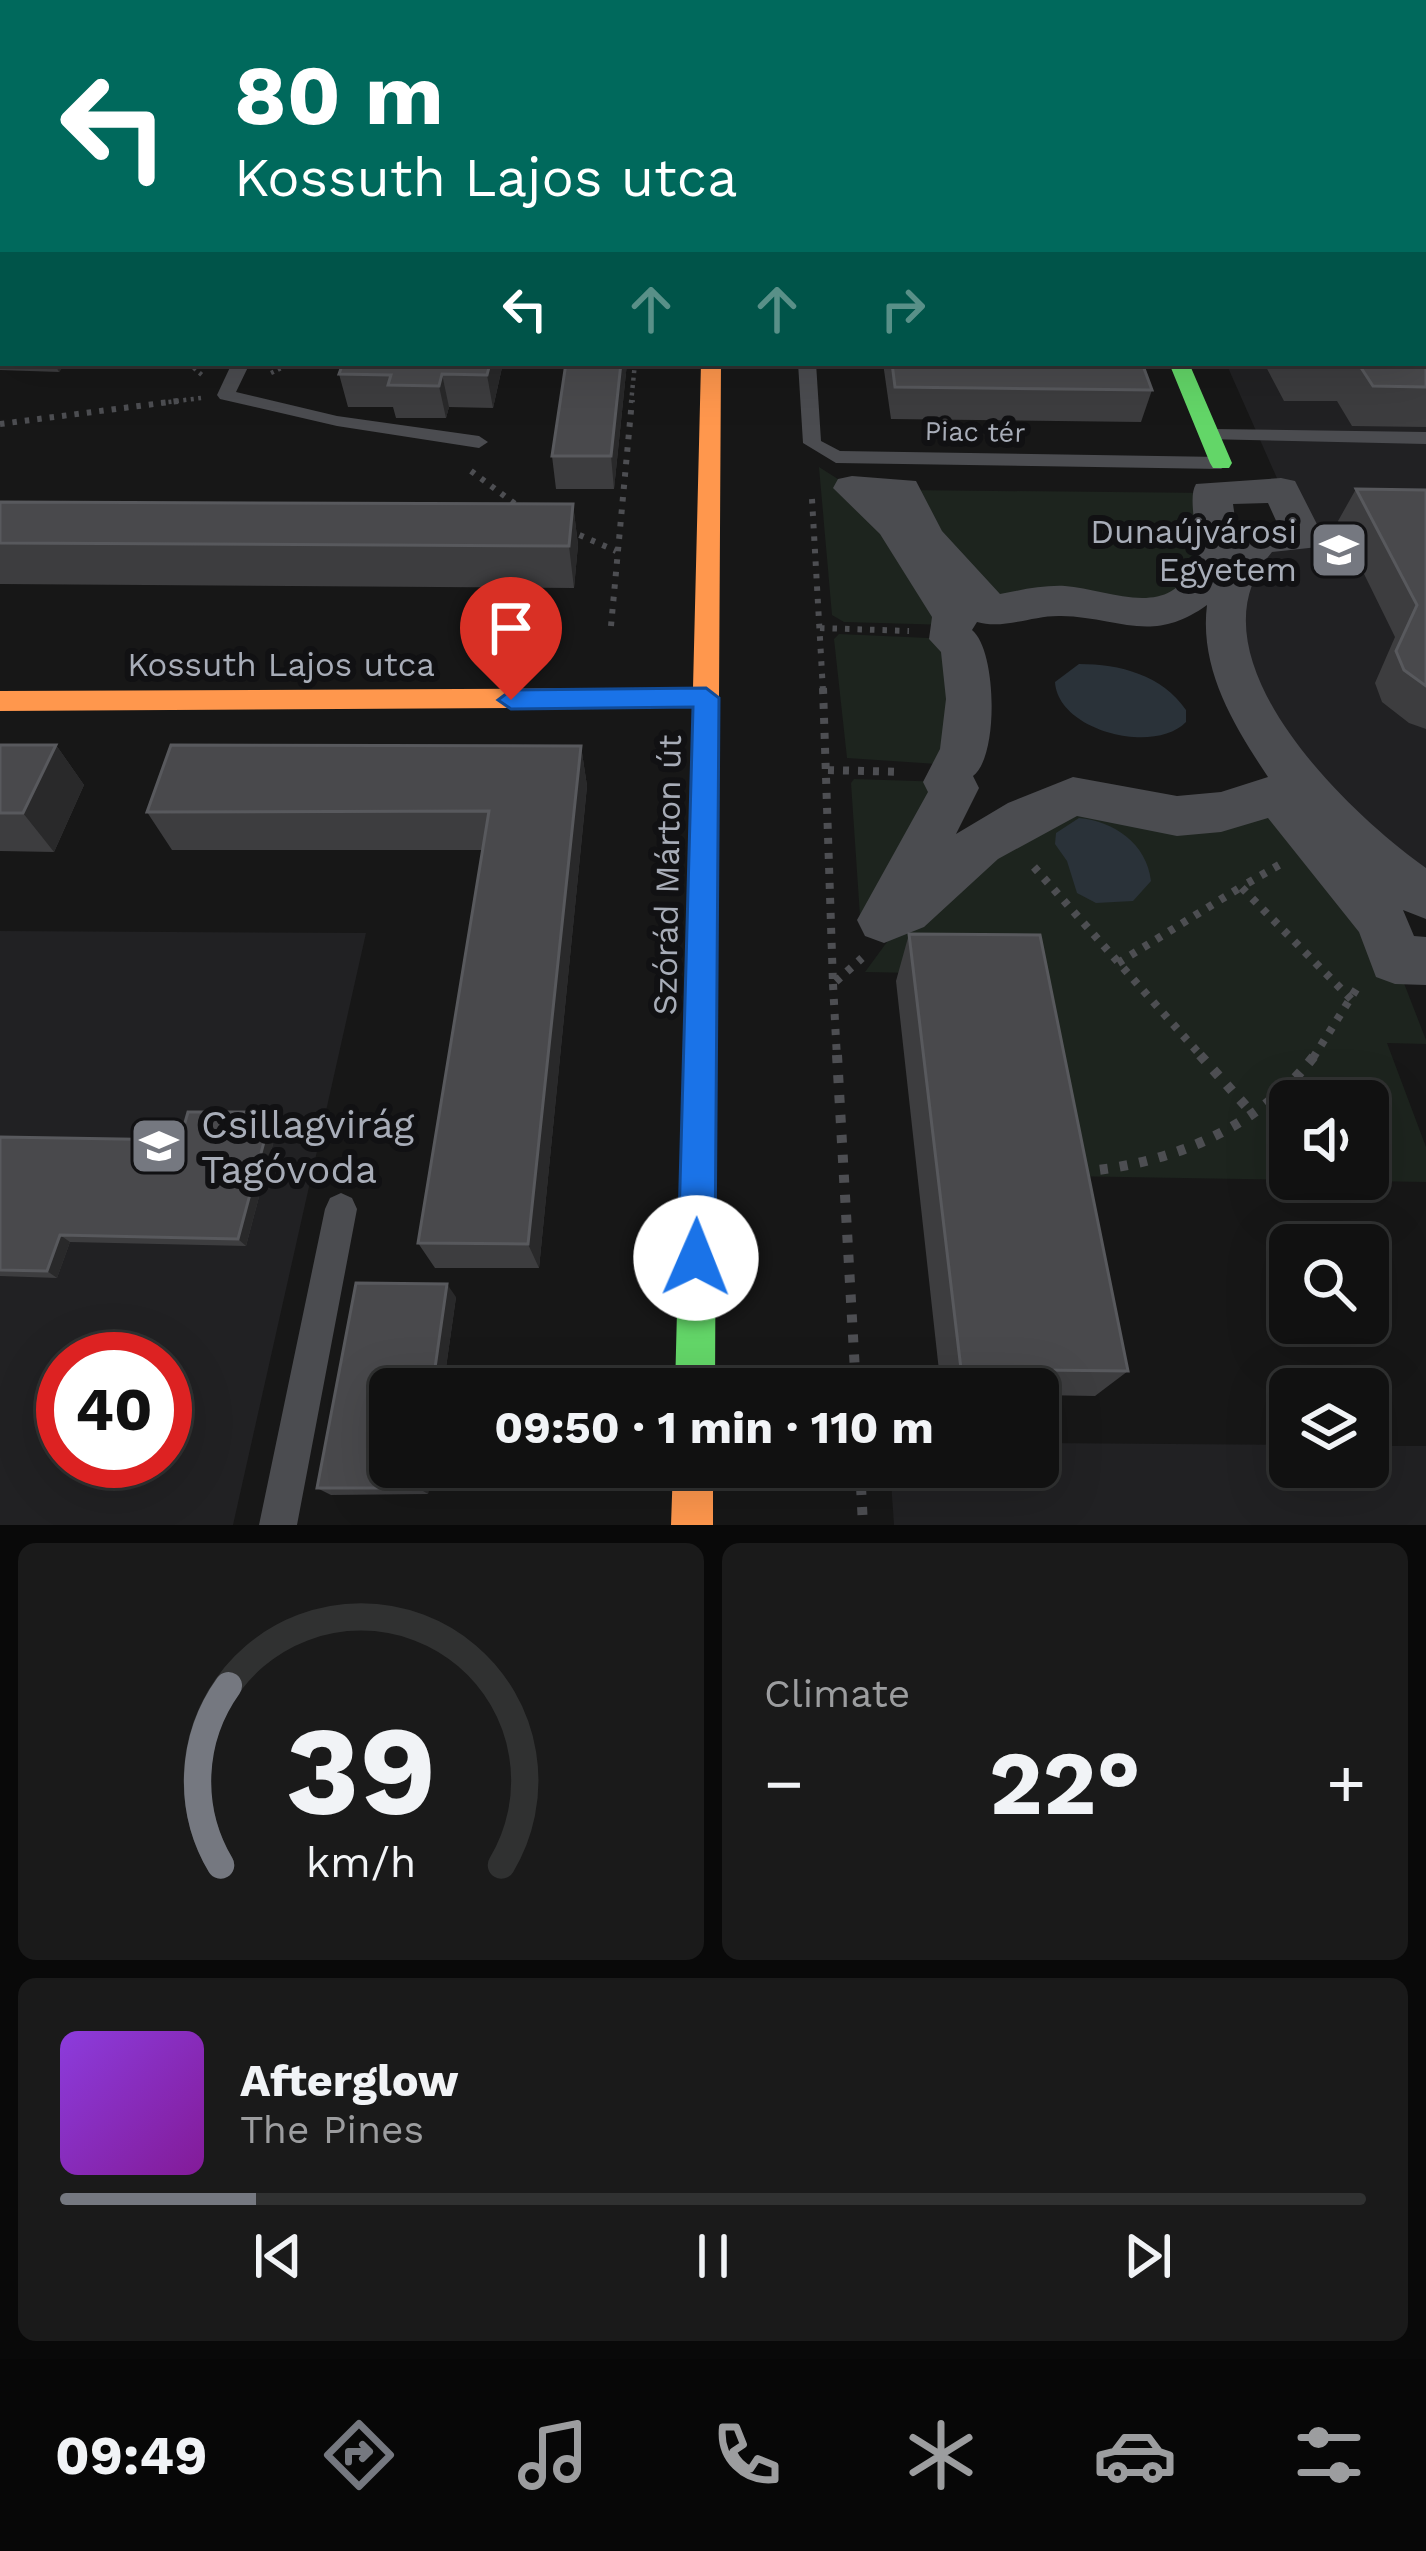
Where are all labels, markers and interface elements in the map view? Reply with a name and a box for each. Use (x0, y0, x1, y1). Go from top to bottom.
text: 80 m (234, 46, 444, 144)
icon: left (36, 48, 192, 204)
text: Kossuth Lajos utca (234, 146, 738, 209)
icon: left (492, 276, 558, 342)
icon: ahead (618, 276, 684, 342)
icon: ahead (744, 276, 810, 342)
icon: right (870, 276, 936, 342)
street label: Piac tér (924, 415, 1026, 449)
place label: Dunaújvárosi Egyetem (1090, 512, 1297, 589)
school or university icon: Dunaújvárosi Egyetem (1308, 519, 1370, 581)
pin (460, 577, 562, 700)
icon: arrive (478, 595, 544, 661)
street label: Kossuth Lajos utca (127, 645, 435, 684)
street label: Szórád Márton út (645, 734, 689, 1016)
map controls (1269, 1080, 1389, 1488)
button: sound (1269, 1080, 1389, 1200)
place label: Csillagvirág Tagóvoda (201, 1102, 414, 1192)
school or university icon: Csillagvirág Tagóvoda (128, 1115, 190, 1177)
position arrow (633, 1195, 759, 1321)
button: search (1269, 1224, 1389, 1344)
speed limit sign: 40 (36, 1332, 192, 1488)
button: layers (1269, 1368, 1389, 1488)
text: 09:50 · 1 min · 110 m (494, 1401, 934, 1454)
text: Climate (764, 1671, 910, 1716)
text: 39 (286, 1698, 436, 1844)
text: 22° (989, 1730, 1141, 1836)
text: − (764, 1745, 804, 1822)
text: + (1326, 1745, 1366, 1822)
text: km/h (306, 1836, 416, 1886)
text: Afterglow (240, 2054, 459, 2107)
text: The Pines (240, 2107, 424, 2152)
icon: previous (245, 2223, 311, 2289)
icon: pause (680, 2223, 746, 2289)
icon: next (1115, 2223, 1181, 2289)
icon: directions (317, 2413, 401, 2497)
icon: music (511, 2413, 595, 2497)
icon: phone (705, 2413, 789, 2497)
icon: climate (899, 2413, 983, 2497)
icon: car (1093, 2413, 1177, 2497)
icon: filters (1287, 2413, 1371, 2497)
text: 09:49 (55, 2424, 207, 2487)

